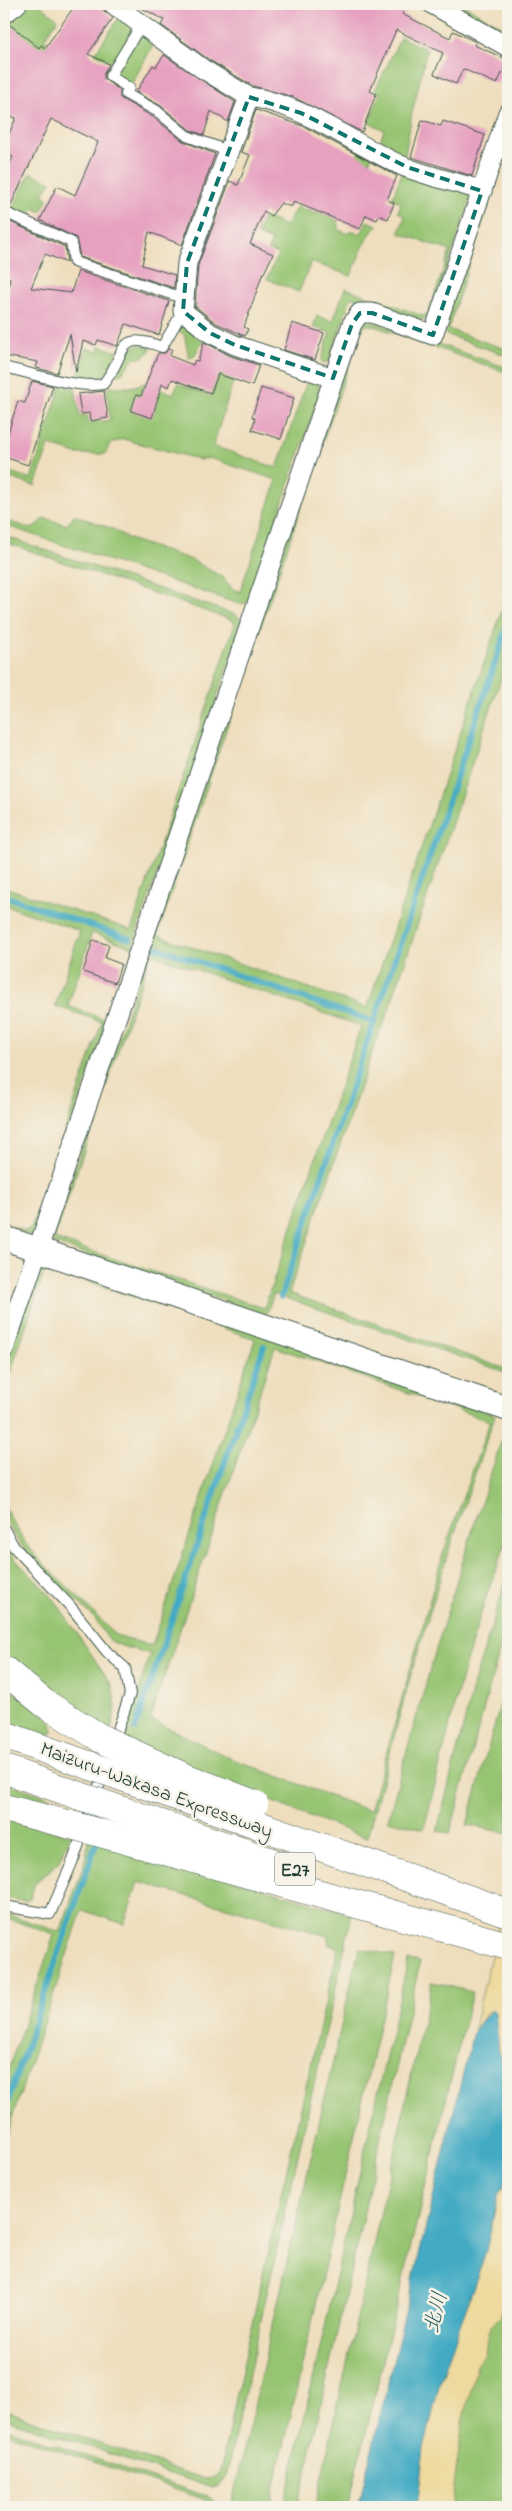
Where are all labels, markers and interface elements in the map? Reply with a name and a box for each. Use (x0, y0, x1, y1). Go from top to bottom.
street label: Maizuru-Wakasa Expressway (36, 1736, 277, 1847)
road number: E27 (275, 1852, 315, 1886)
water label: 北川 (417, 2288, 457, 2336)

